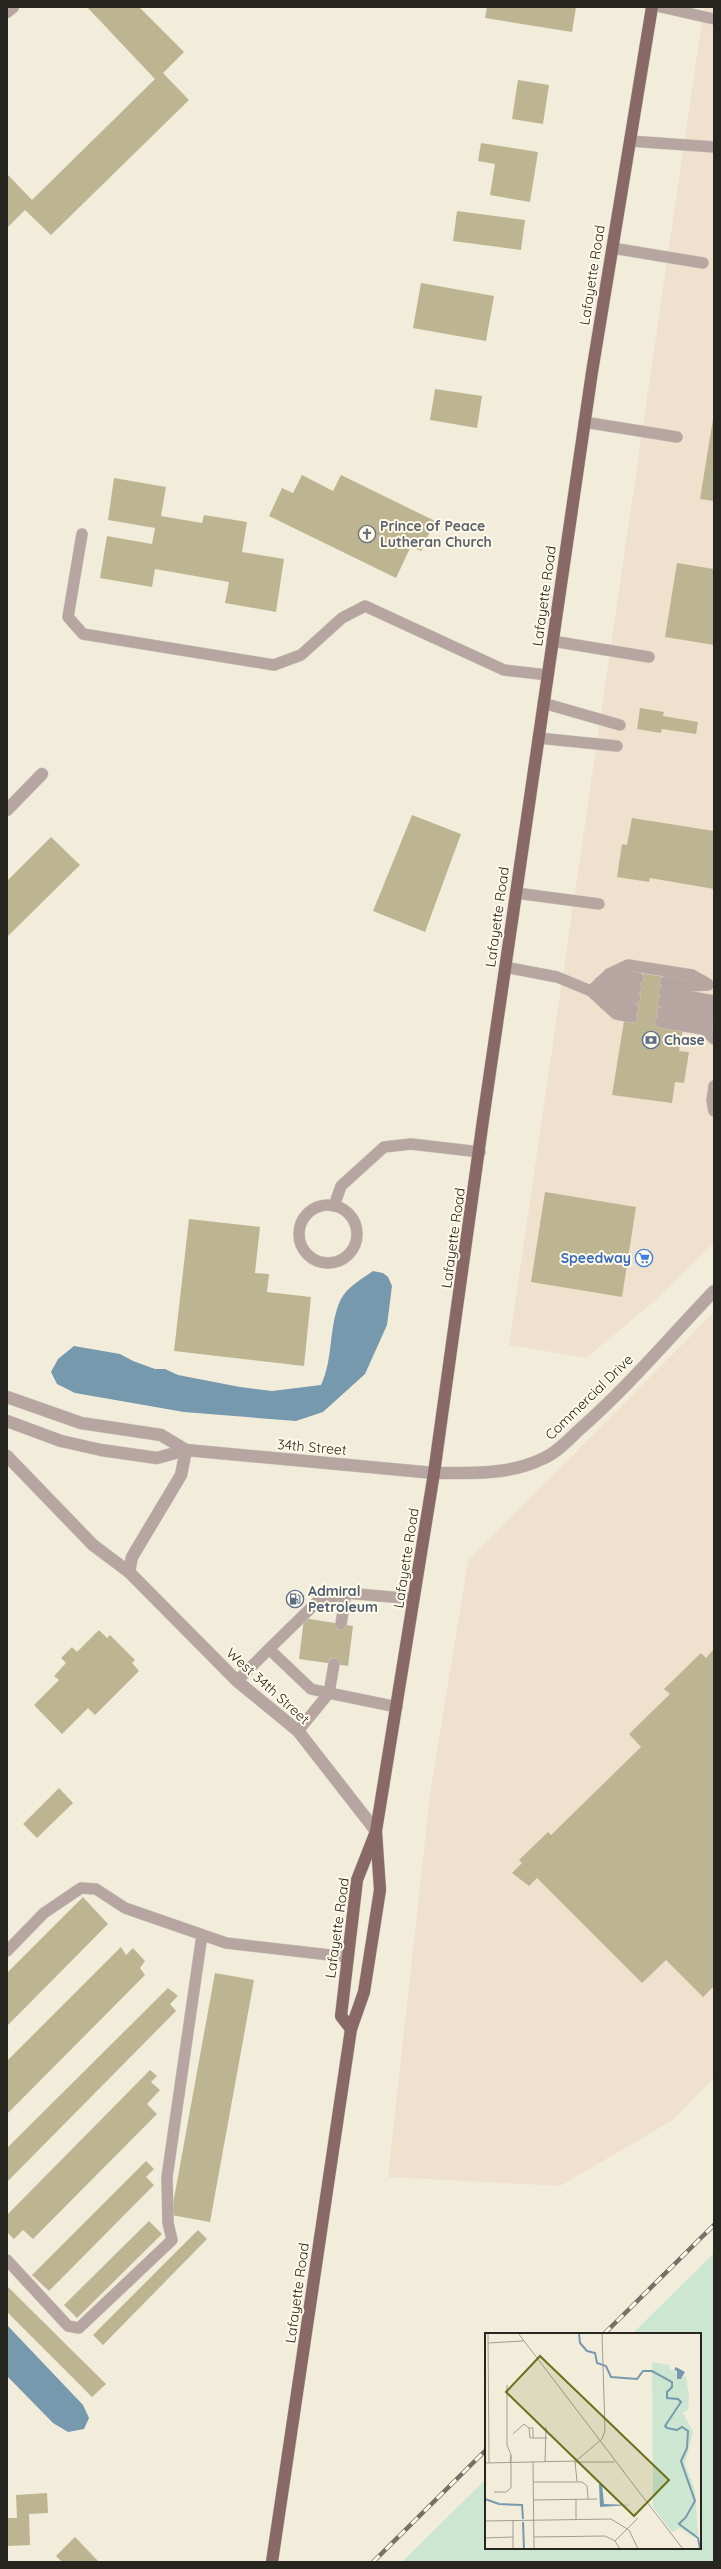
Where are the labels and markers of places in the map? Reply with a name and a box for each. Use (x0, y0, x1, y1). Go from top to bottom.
place label: Prince of Peace Lutheran Church (380, 517, 492, 551)
church icon: Prince of Peace Lutheran Church (357, 524, 377, 544)
bank icon: Chase (641, 1030, 661, 1050)
place label: Chase (664, 1031, 705, 1049)
supermarket icon: Speedway (634, 1248, 654, 1268)
place label: Speedway (561, 1249, 631, 1267)
place label: Admiral Petroleum (308, 1582, 378, 1616)
fuel station icon: Admiral Petroleum (285, 1589, 305, 1609)

